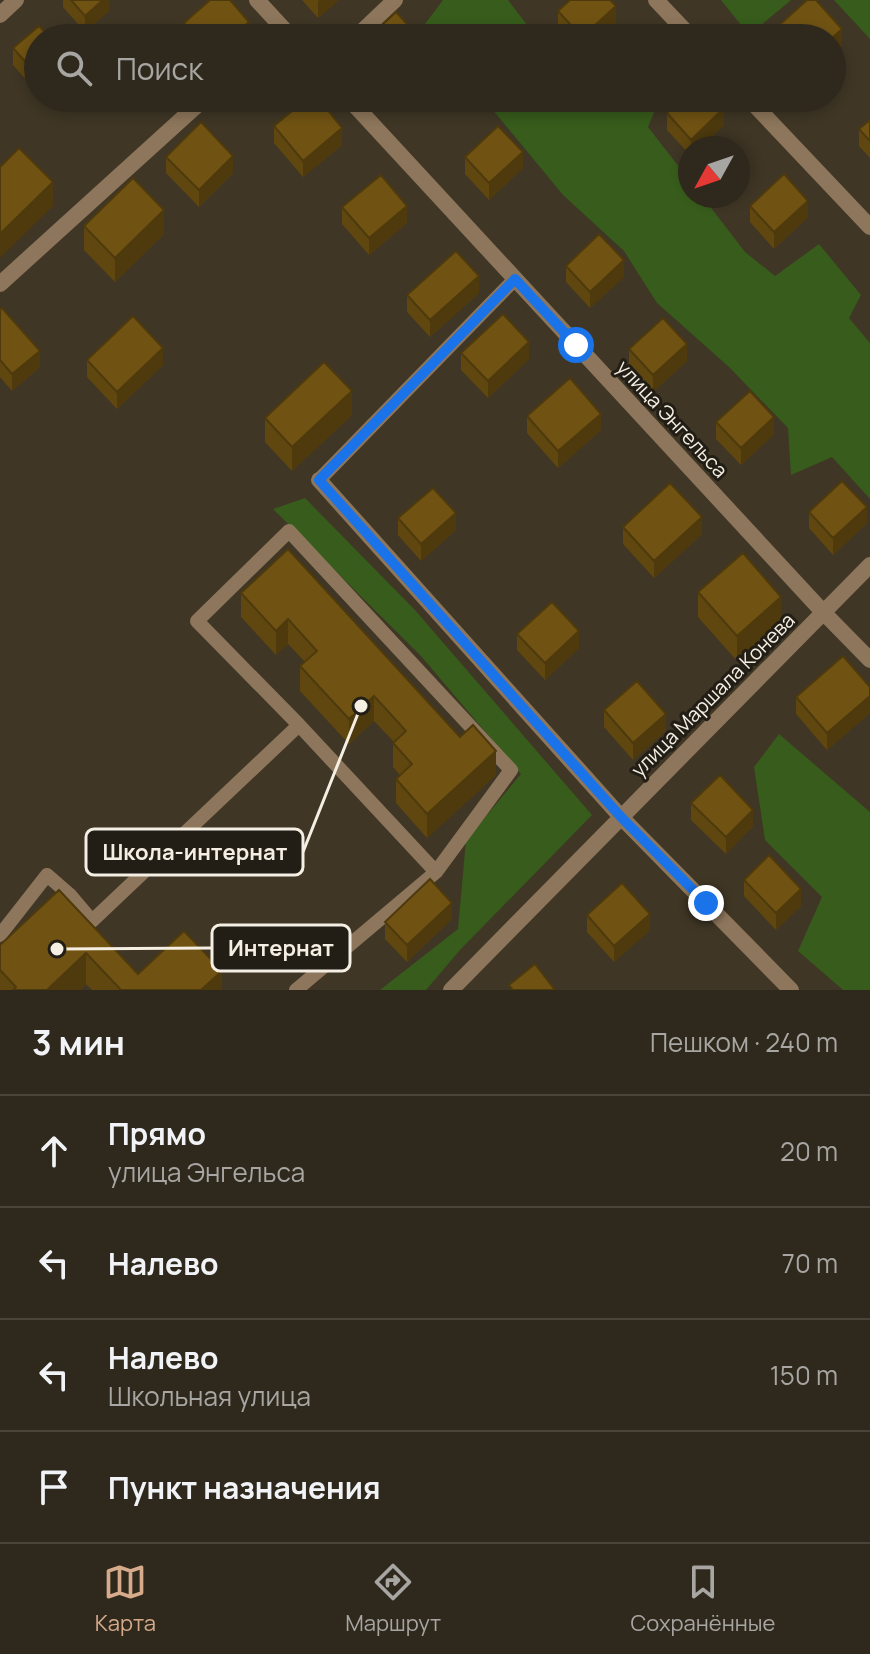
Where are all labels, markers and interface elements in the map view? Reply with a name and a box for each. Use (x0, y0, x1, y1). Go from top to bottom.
search box (24, 24, 846, 112)
icon: search (52, 46, 96, 90)
text: Поиск (116, 48, 203, 89)
north arrow (678, 136, 750, 208)
route start (558, 327, 594, 363)
street label: улица Энгельса (611, 354, 734, 483)
street label: улица Маршала Конева (625, 607, 800, 782)
callout: Школа-интернат (86, 829, 303, 875)
text: Школа-интернат (103, 837, 288, 867)
route end (688, 885, 724, 921)
callout: Интернат (212, 925, 350, 971)
text: Интернат (228, 933, 334, 963)
text: 3 мин (32, 1019, 125, 1065)
text: Пешком · 240 m (650, 1024, 838, 1060)
text: Прямо (108, 1113, 206, 1154)
icon: ahead (32, 1129, 76, 1173)
text: 20 m (780, 1133, 838, 1169)
text: улица Энгельса (108, 1154, 305, 1190)
icon: left (32, 1241, 76, 1285)
text: Налево (108, 1243, 218, 1284)
text: 70 m (782, 1245, 838, 1281)
text: Налево (108, 1337, 218, 1378)
icon: left (32, 1353, 76, 1397)
text: 150 m (770, 1357, 838, 1393)
text: Школьная улица (108, 1378, 311, 1414)
icon: arrive (32, 1465, 76, 1509)
text: Пункт назначения (108, 1467, 381, 1508)
tab: Карта (95, 1560, 156, 1638)
tab: Маршрут (345, 1560, 441, 1638)
tab: Сохранённые (630, 1560, 775, 1638)

